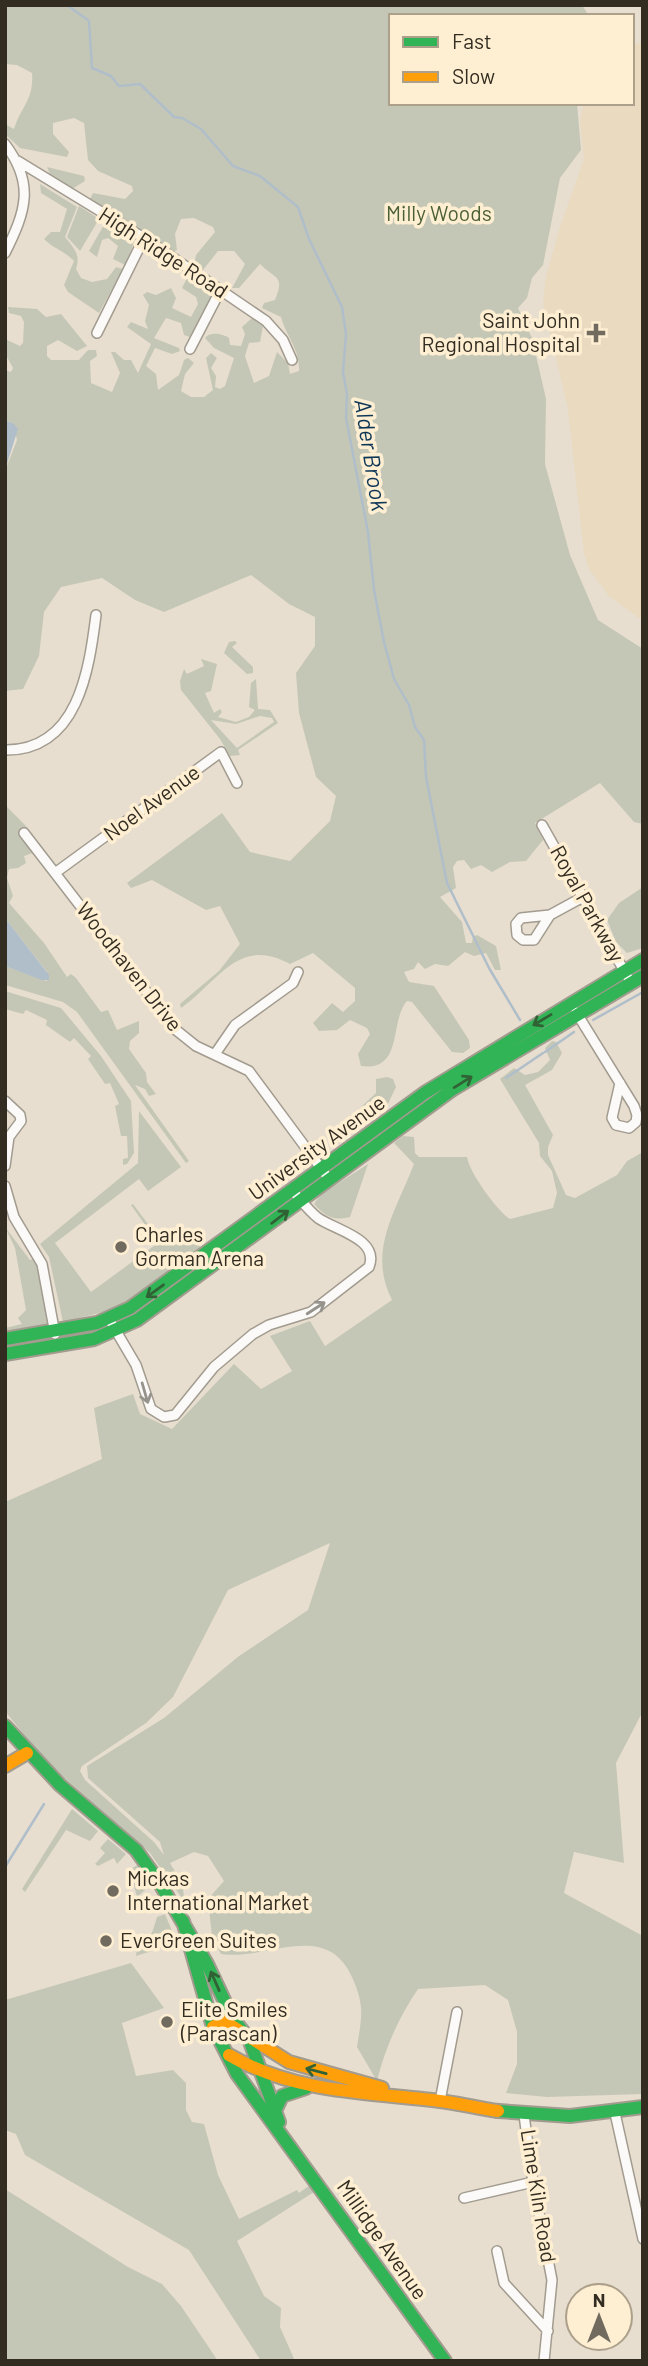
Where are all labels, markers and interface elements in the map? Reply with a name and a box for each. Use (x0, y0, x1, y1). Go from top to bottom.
legend (389, 14, 634, 105)
text: Fast (452, 28, 492, 53)
text: Slow (452, 63, 495, 88)
park label: Milly Woods (386, 200, 492, 225)
street label: High Ridge Road (95, 201, 233, 303)
place label: Saint John Regional Hospital (421, 307, 580, 356)
marker: Saint John Regional Hospital (586, 323, 606, 343)
water label: Alder Brook (349, 397, 395, 513)
street label: Noel Avenue (98, 759, 204, 845)
street label: Royal Parkway (546, 841, 631, 966)
street label: Woodhaven Drive (72, 897, 188, 1036)
one-way arrow (533, 1014, 553, 1028)
one-way arrow (453, 1075, 472, 1090)
street label: University Avenue (243, 1089, 389, 1205)
one-way arrow (270, 1210, 289, 1225)
place label: Charles Gorman Arena (135, 1221, 264, 1270)
marker: Charles Gorman Arena (113, 1239, 129, 1255)
one-way arrow (146, 1284, 165, 1298)
one-way arrow (306, 1300, 325, 1315)
one-way arrow (139, 1381, 152, 1403)
place label: Mickas International Market (127, 1865, 310, 1914)
marker: Mickas International Market (105, 1883, 121, 1899)
place label: EverGreen Suites (120, 1927, 277, 1952)
marker: EverGreen Suites (98, 1933, 114, 1949)
one-way arrow (208, 1971, 221, 1992)
place label: Elite Smiles (Parascan) (180, 1996, 288, 2045)
marker: Elite Smiles (Parascan) (159, 2014, 175, 2030)
one-way arrow (305, 2064, 327, 2077)
street label: Lime Kiln Road (517, 2127, 562, 2264)
street label: Millidge Avenue (333, 2175, 434, 2304)
north arrow (564, 2282, 634, 2352)
text: N (593, 2288, 605, 2311)

